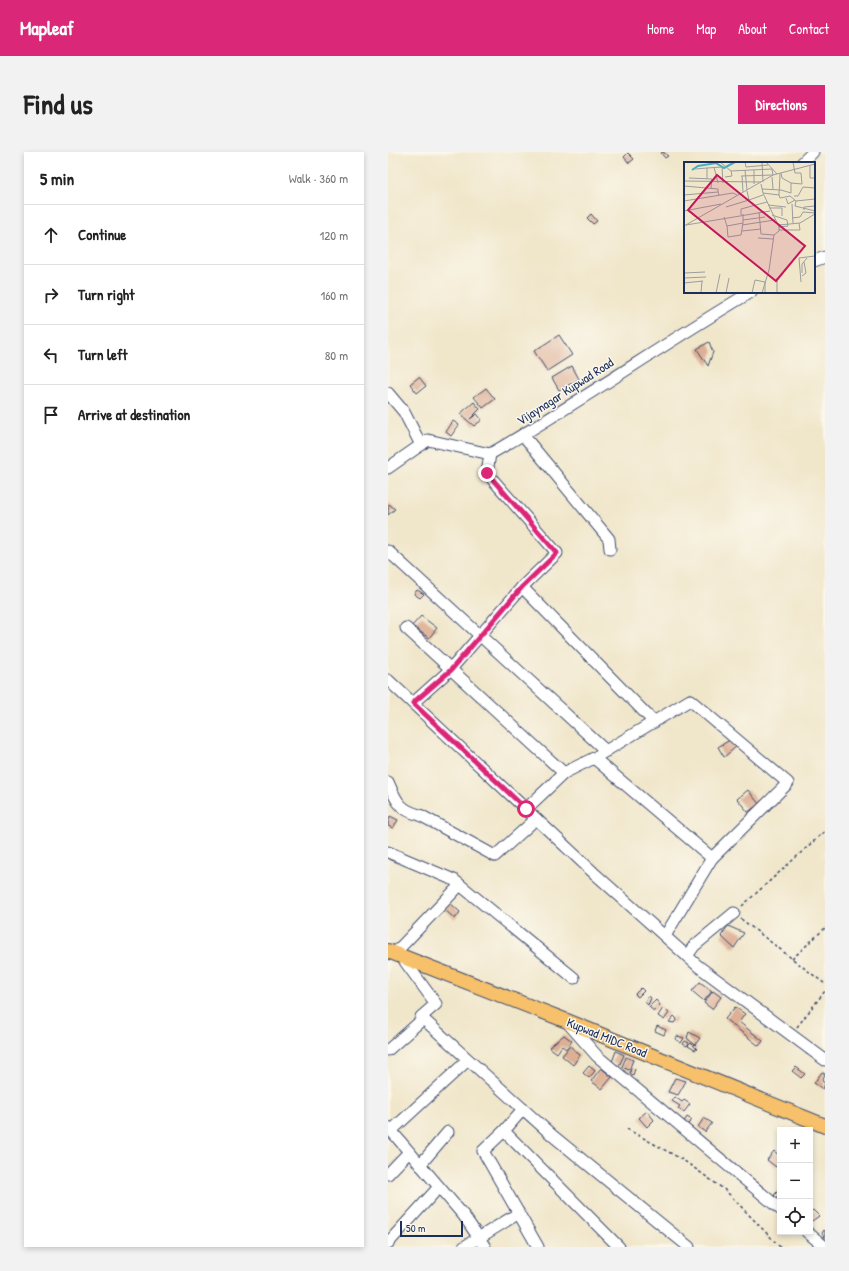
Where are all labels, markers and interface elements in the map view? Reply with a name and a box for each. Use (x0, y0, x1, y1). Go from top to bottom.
text: Mapleaf (20, 15, 74, 41)
text: Home (647, 19, 674, 38)
text: Map (696, 19, 716, 38)
text: About (738, 19, 767, 38)
text: Contact (789, 19, 829, 38)
text: Find us (24, 85, 93, 123)
button: Directions (738, 85, 825, 124)
inset map (684, 162, 815, 293)
text: 5 min (40, 167, 74, 190)
text: Walk · 360 m (289, 169, 348, 187)
icon: ahead (40, 224, 62, 246)
text: Continue (78, 224, 126, 245)
text: 120 m (320, 226, 348, 244)
icon: right (40, 284, 62, 306)
text: Turn right (78, 284, 134, 305)
text: 160 m (320, 286, 348, 304)
icon: left (40, 344, 62, 366)
text: Turn left (78, 344, 128, 365)
text: 80 m (325, 346, 348, 364)
street label: Vijaynagar Kupwad Road (513, 353, 617, 429)
icon: arrive (40, 404, 62, 426)
text: Arrive at destination (78, 404, 190, 425)
route end (478, 464, 496, 482)
route start (517, 800, 535, 818)
street label: Kupwad MIDC Road (564, 1013, 650, 1061)
map controls (777, 1127, 813, 1235)
button: + (777, 1127, 813, 1163)
button: − (777, 1163, 813, 1199)
button: locate (777, 1199, 813, 1235)
scale bar (400, 1219, 463, 1238)
text: 50 m (406, 1221, 426, 1235)

